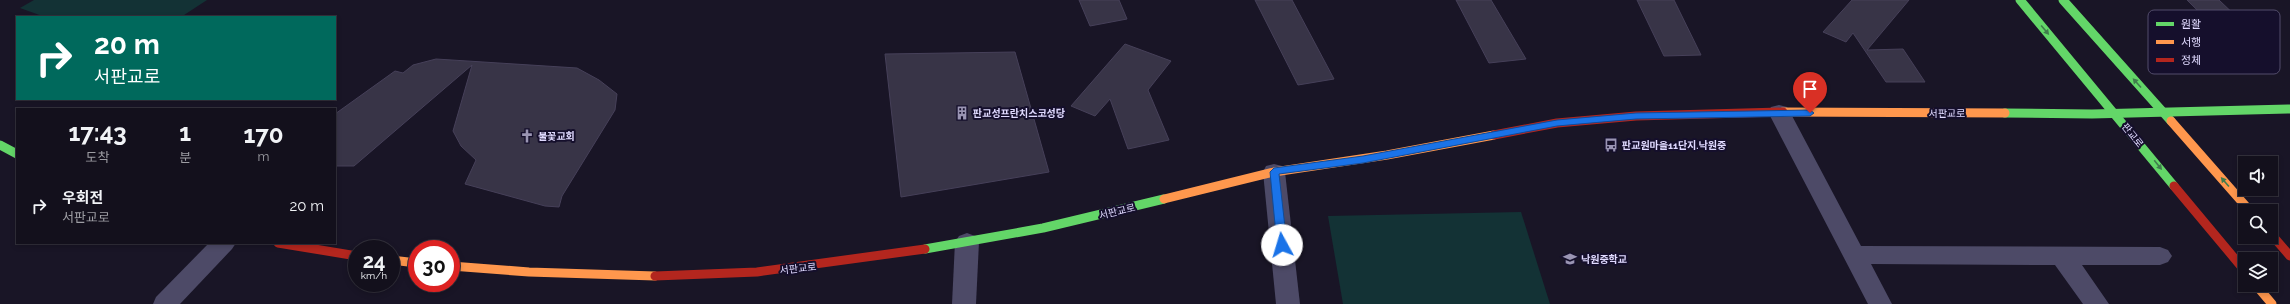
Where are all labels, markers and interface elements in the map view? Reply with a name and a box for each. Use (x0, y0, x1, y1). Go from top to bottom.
legend (2148, 10, 2280, 74)
text: 원활 (2181, 18, 2201, 31)
one-way arrow (2040, 24, 2049, 35)
text: 20 m (94, 28, 160, 61)
icon: right (28, 32, 80, 84)
text: 서행 (2181, 36, 2201, 49)
text: 정체 (2181, 54, 2201, 67)
text: 서판교로 (94, 66, 160, 87)
pin (1793, 72, 1827, 113)
icon: arrive (1799, 78, 1821, 100)
one-way arrow (2133, 78, 2142, 88)
building icon: 판교성프란치스코성당 (954, 105, 970, 121)
place label: 판교성프란치스코성당 (973, 108, 1065, 119)
street label: 서판교로 (1929, 108, 1965, 119)
text: 17:43 (68, 118, 127, 147)
text: 1 (179, 118, 191, 147)
text: 170 (244, 120, 284, 149)
street label: 판교로 (2120, 121, 2146, 150)
church icon: 불꽃교회 (519, 128, 535, 144)
place label: 불꽃교회 (538, 131, 575, 142)
bus stop icon: 판교원마을11단지.낙원중 (1603, 137, 1619, 153)
place label: 판교원마을11단지.낙원중 (1622, 140, 1726, 151)
text: m (258, 149, 270, 164)
text: 도착 (86, 150, 110, 165)
text: 분 (179, 150, 191, 165)
map controls (2238, 156, 2278, 292)
button: sound (2238, 156, 2278, 196)
one-way arrow (2153, 159, 2162, 170)
one-way arrow (2220, 176, 2229, 187)
text: 우회전 (62, 189, 103, 207)
icon: right (28, 195, 50, 217)
text: 20 m (289, 197, 324, 215)
street label: 서판교로 (1098, 202, 1136, 221)
button: search (2238, 204, 2278, 244)
text: 서판교로 (62, 210, 110, 225)
position arrow (1261, 224, 1303, 266)
speed limit sign: 30 (408, 240, 460, 292)
text: 24 (363, 249, 385, 273)
school or university icon: 낙원중학교 (1562, 251, 1578, 267)
button: layers (2238, 252, 2278, 292)
place label: 낙원중학교 (1581, 253, 1627, 265)
street label: 서판교로 (779, 261, 817, 276)
text: km/h (361, 270, 387, 281)

